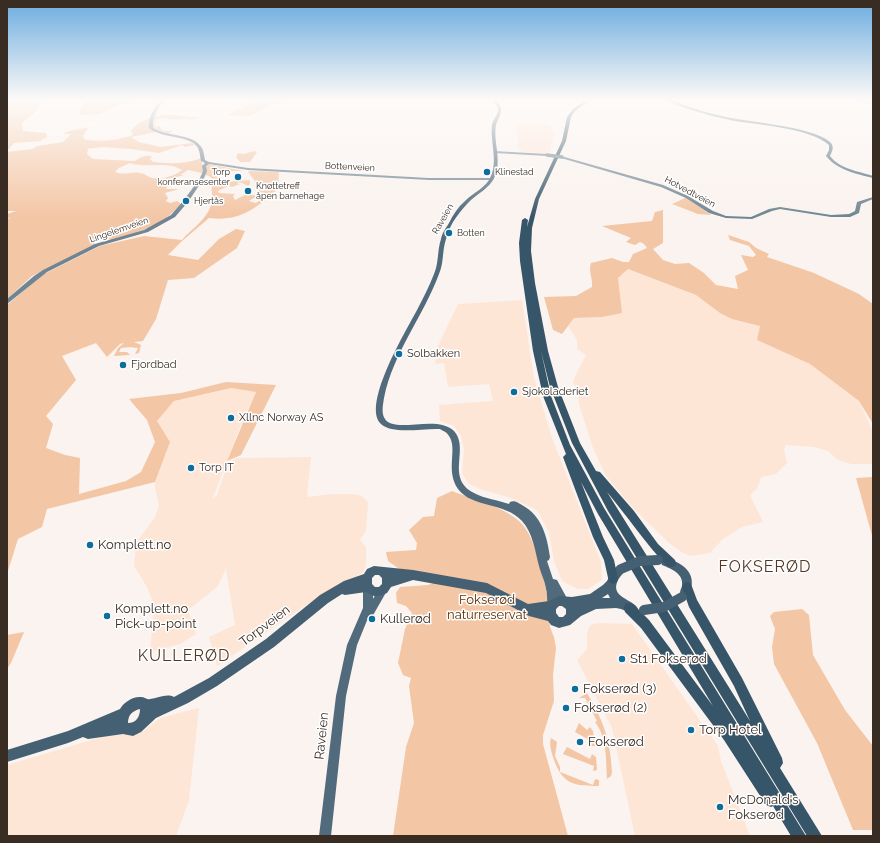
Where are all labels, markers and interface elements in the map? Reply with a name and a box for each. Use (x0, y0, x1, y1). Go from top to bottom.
street label: Bottenveien (325, 160, 375, 174)
place label: Torp konferansesenter (158, 167, 230, 188)
marker: Klinestad (482, 167, 492, 177)
place label: Klinestad (495, 167, 534, 177)
marker: Torp konferansesenter (233, 172, 243, 182)
street label: Hotvedtveien (663, 174, 717, 210)
place label: Knøttetreff åpen barnehage (256, 181, 324, 202)
marker: Knøttetreff åpen barnehage (243, 186, 253, 196)
marker: Hjertås (181, 196, 191, 206)
place label: Hjertås (194, 196, 223, 206)
street label: Raveien (430, 202, 456, 236)
street label: Lingelemveien (88, 215, 150, 245)
marker: Botten (444, 228, 454, 238)
place label: Botten (457, 228, 485, 238)
place label: Solbakken (407, 347, 460, 361)
marker: Solbakken (394, 349, 404, 359)
place label: Fjordbad (131, 358, 177, 372)
marker: Fjordbad (118, 360, 128, 370)
place label: Sjokoladeriet (522, 385, 588, 399)
marker: Sjokoladeriet (509, 387, 519, 397)
place label: Xllnc Norway AS (239, 411, 323, 425)
marker: Xllnc Norway AS (226, 413, 236, 423)
place label: Torp IT (199, 461, 234, 475)
marker: Torp IT (186, 463, 196, 473)
place label: Komplett.no (98, 537, 171, 553)
marker: Komplett.no (85, 540, 95, 550)
district label: FOKSERØD (719, 557, 811, 577)
park label: Fokserød naturreservat (447, 592, 527, 623)
place label: Komplett.no Pick-up-point (115, 601, 197, 632)
street label: Torpveien (237, 602, 293, 650)
marker: Komplett.no Pick-up-point (102, 611, 112, 621)
place label: Kullerød (380, 611, 431, 627)
marker: Kullerød (367, 614, 377, 624)
district label: KULLERØD (138, 646, 230, 666)
place label: St1 Fokserød (630, 651, 707, 667)
marker: St1 Fokserød (617, 654, 627, 664)
place label: Fokserød (3) (583, 681, 656, 697)
marker: Fokserød (3) (570, 684, 580, 694)
place label: Fokserød (2) (574, 700, 647, 716)
marker: Fokserød (2) (561, 703, 571, 713)
street label: Raveien (312, 711, 332, 761)
place label: Torp Hotel (699, 722, 762, 738)
marker: Torp Hotel (686, 725, 696, 735)
place label: Fokserød (588, 734, 644, 750)
marker: Fokserød (575, 737, 585, 747)
place label: McDonald's Fokserød (728, 792, 798, 823)
marker: McDonald's Fokserød (715, 802, 725, 812)

